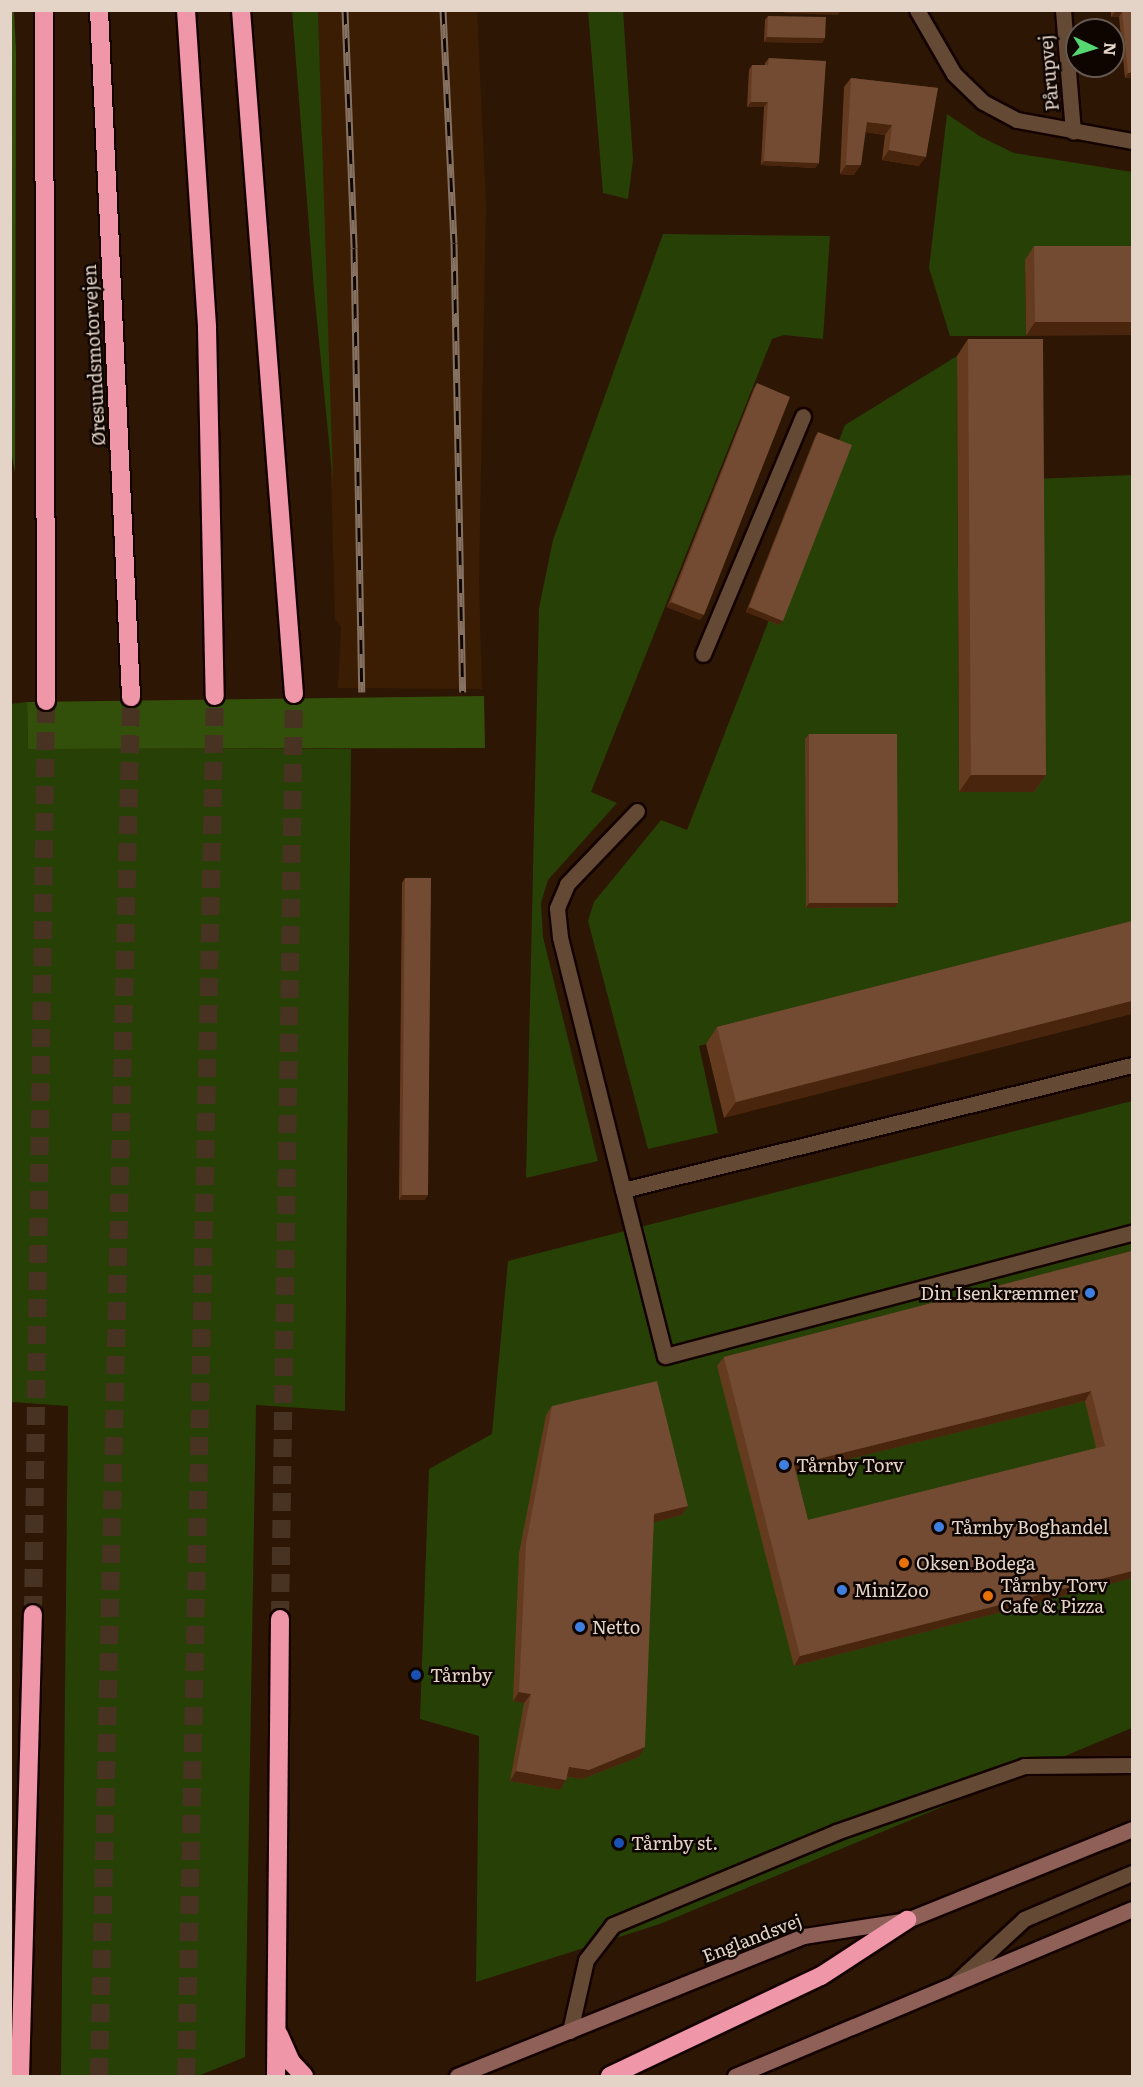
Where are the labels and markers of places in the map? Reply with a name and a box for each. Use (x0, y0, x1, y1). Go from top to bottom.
place label: Din Isenkræmmer (920, 1282, 1078, 1304)
marker: Din Isenkræmmer (1083, 1286, 1097, 1300)
place label: Tårnby Torv (796, 1454, 904, 1476)
marker: Tårnby Torv (777, 1458, 791, 1472)
place label: Tårnby Boghandel (951, 1516, 1109, 1538)
marker: Tårnby Boghandel (932, 1520, 946, 1534)
place label: Oksen Bodega (916, 1552, 1035, 1574)
marker: Oksen Bodega (897, 1556, 911, 1570)
place label: Tårnby Torv Cafe & Pizza (1000, 1575, 1108, 1618)
place label: MiniZoo (854, 1579, 929, 1601)
marker: MiniZoo (835, 1583, 849, 1597)
marker: Tårnby Torv Cafe & Pizza (981, 1589, 995, 1603)
place label: Netto (592, 1616, 640, 1638)
marker: Netto (573, 1620, 587, 1634)
place label: Tårnby (430, 1664, 492, 1686)
marker: Tårnby (407, 1666, 425, 1684)
place label: Tårnby st. (631, 1832, 718, 1854)
marker: Tårnby st. (612, 1836, 626, 1850)

